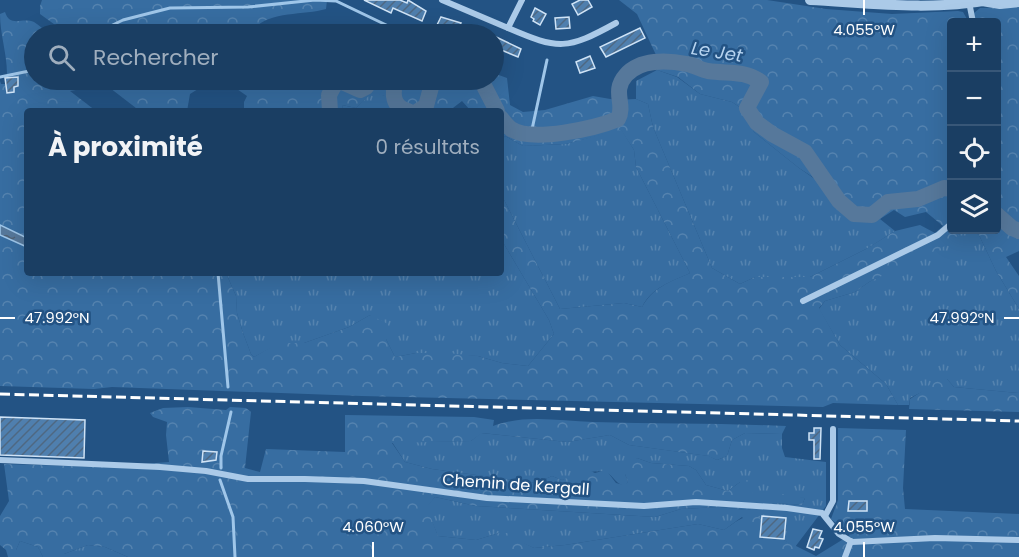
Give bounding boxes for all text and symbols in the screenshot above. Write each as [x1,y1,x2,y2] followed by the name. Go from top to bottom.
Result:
[947,18,1001,234] map controls
[947,18,1001,72] button: +
[833,19,895,40] text: 4.055°W
[24,24,504,90] search box
[690,35,745,68] water label: Le Jet
[45,41,78,74] icon: search
[93,42,219,73] text: Rechercher
[947,72,1001,126] button: −
[947,126,1001,180] button: locate
[48,129,203,165] text: À proximité
[376,133,480,161] text: 0 résultats
[947,180,1001,234] button: layers
[25,307,90,328] text: 47.992°N
[930,307,995,328] text: 47.992°N
[442,468,590,501] street label: Chemin de Kergall
[342,516,404,537] text: 4.060°W
[833,516,895,537] text: 4.055°W

